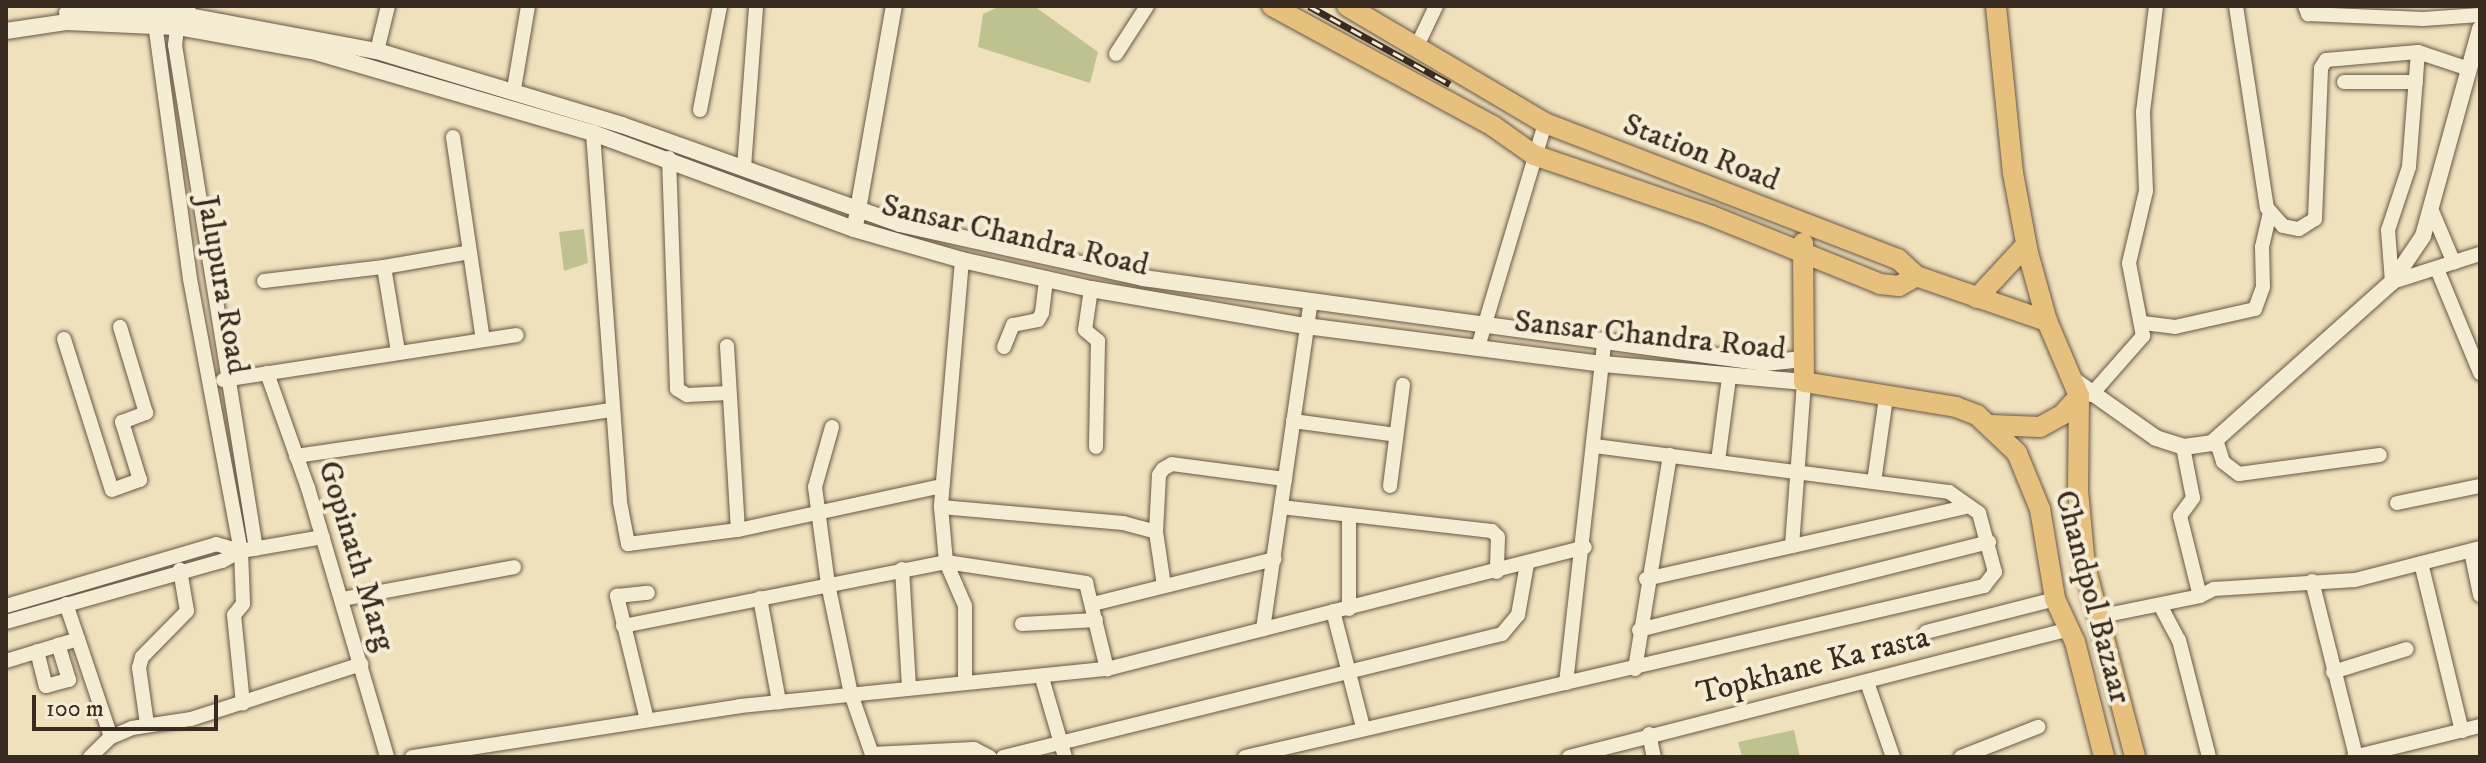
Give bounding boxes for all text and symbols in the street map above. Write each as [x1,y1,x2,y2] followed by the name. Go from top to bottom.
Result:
[1617,106,1785,200] street label: Station Road
[878,187,1152,285] street label: Sansar Chandra Road
[187,193,257,377] street label: Jalupura Road
[1512,303,1788,369] street label: Sansar Chandra Road
[309,456,403,656] street label: Gopinath Marg
[2045,486,2139,708] street label: Chandpol Bazaar
[1693,619,1933,713] street label: Topkhane Ka rasta
[36,679,222,729] scale bar
[46,694,104,724] text: 100 m

